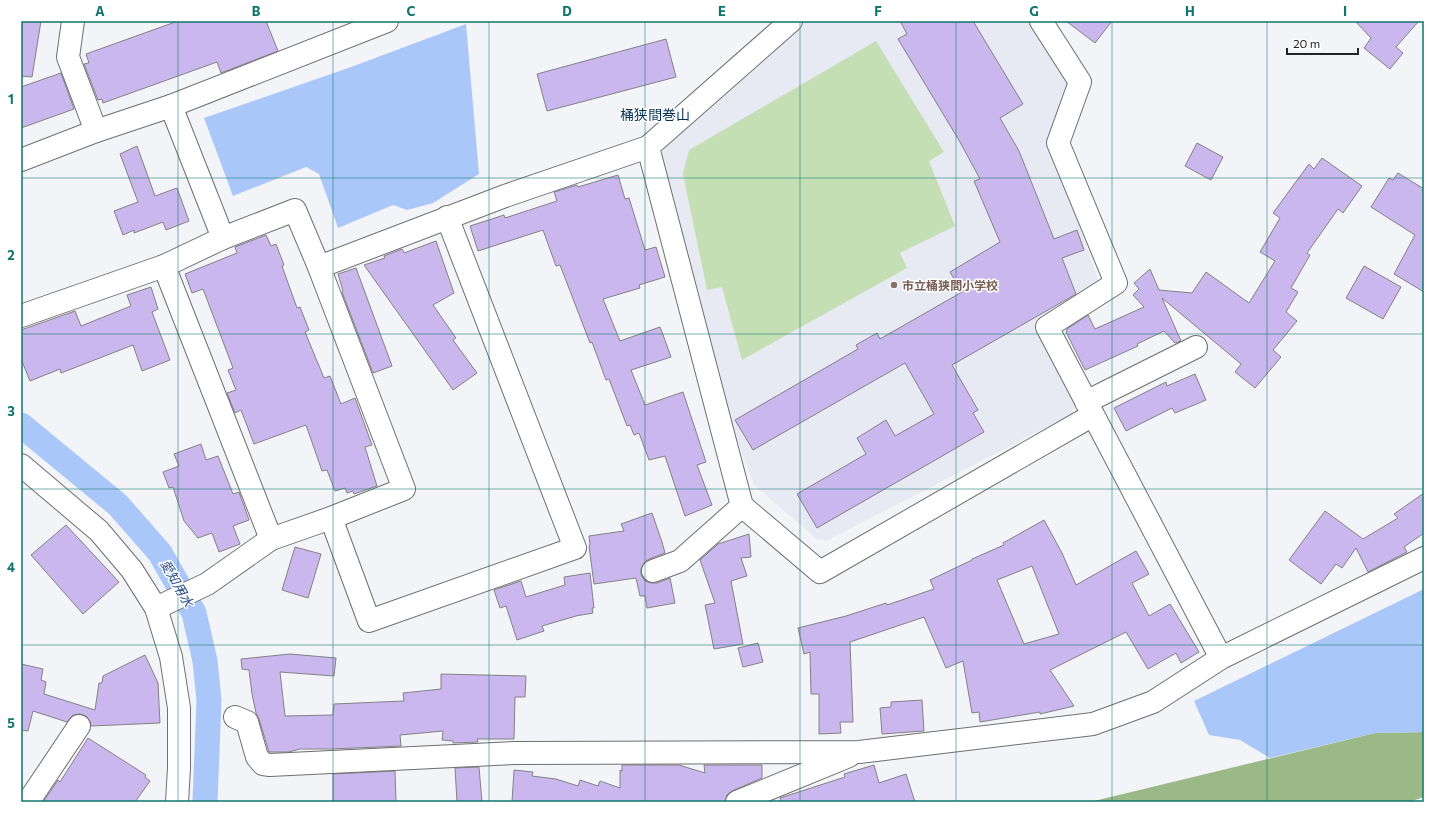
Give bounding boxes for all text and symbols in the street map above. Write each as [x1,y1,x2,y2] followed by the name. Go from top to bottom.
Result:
[95,3,105,19] text: A
[252,3,261,19] text: B
[407,3,416,19] text: C
[562,3,572,19] text: D
[718,3,726,19] text: E
[874,3,882,19] text: F
[1029,3,1039,19] text: G
[1185,3,1195,19] text: H
[1343,3,1347,19] text: I
[1287,30,1358,56] scale bar
[1293,36,1320,50] text: 20 m
[8,91,14,107] text: 1
[620,106,690,123] district label: 桶狭間巻山
[7,247,15,263] text: 2
[902,278,998,292] place label: 市立桶狭間小学校
[889,280,899,290] marker: 市立桶狭間小学校
[7,403,15,419] text: 3
[157,556,198,611] water label: 愛知用水
[7,559,15,575] text: 4
[7,715,15,731] text: 5

